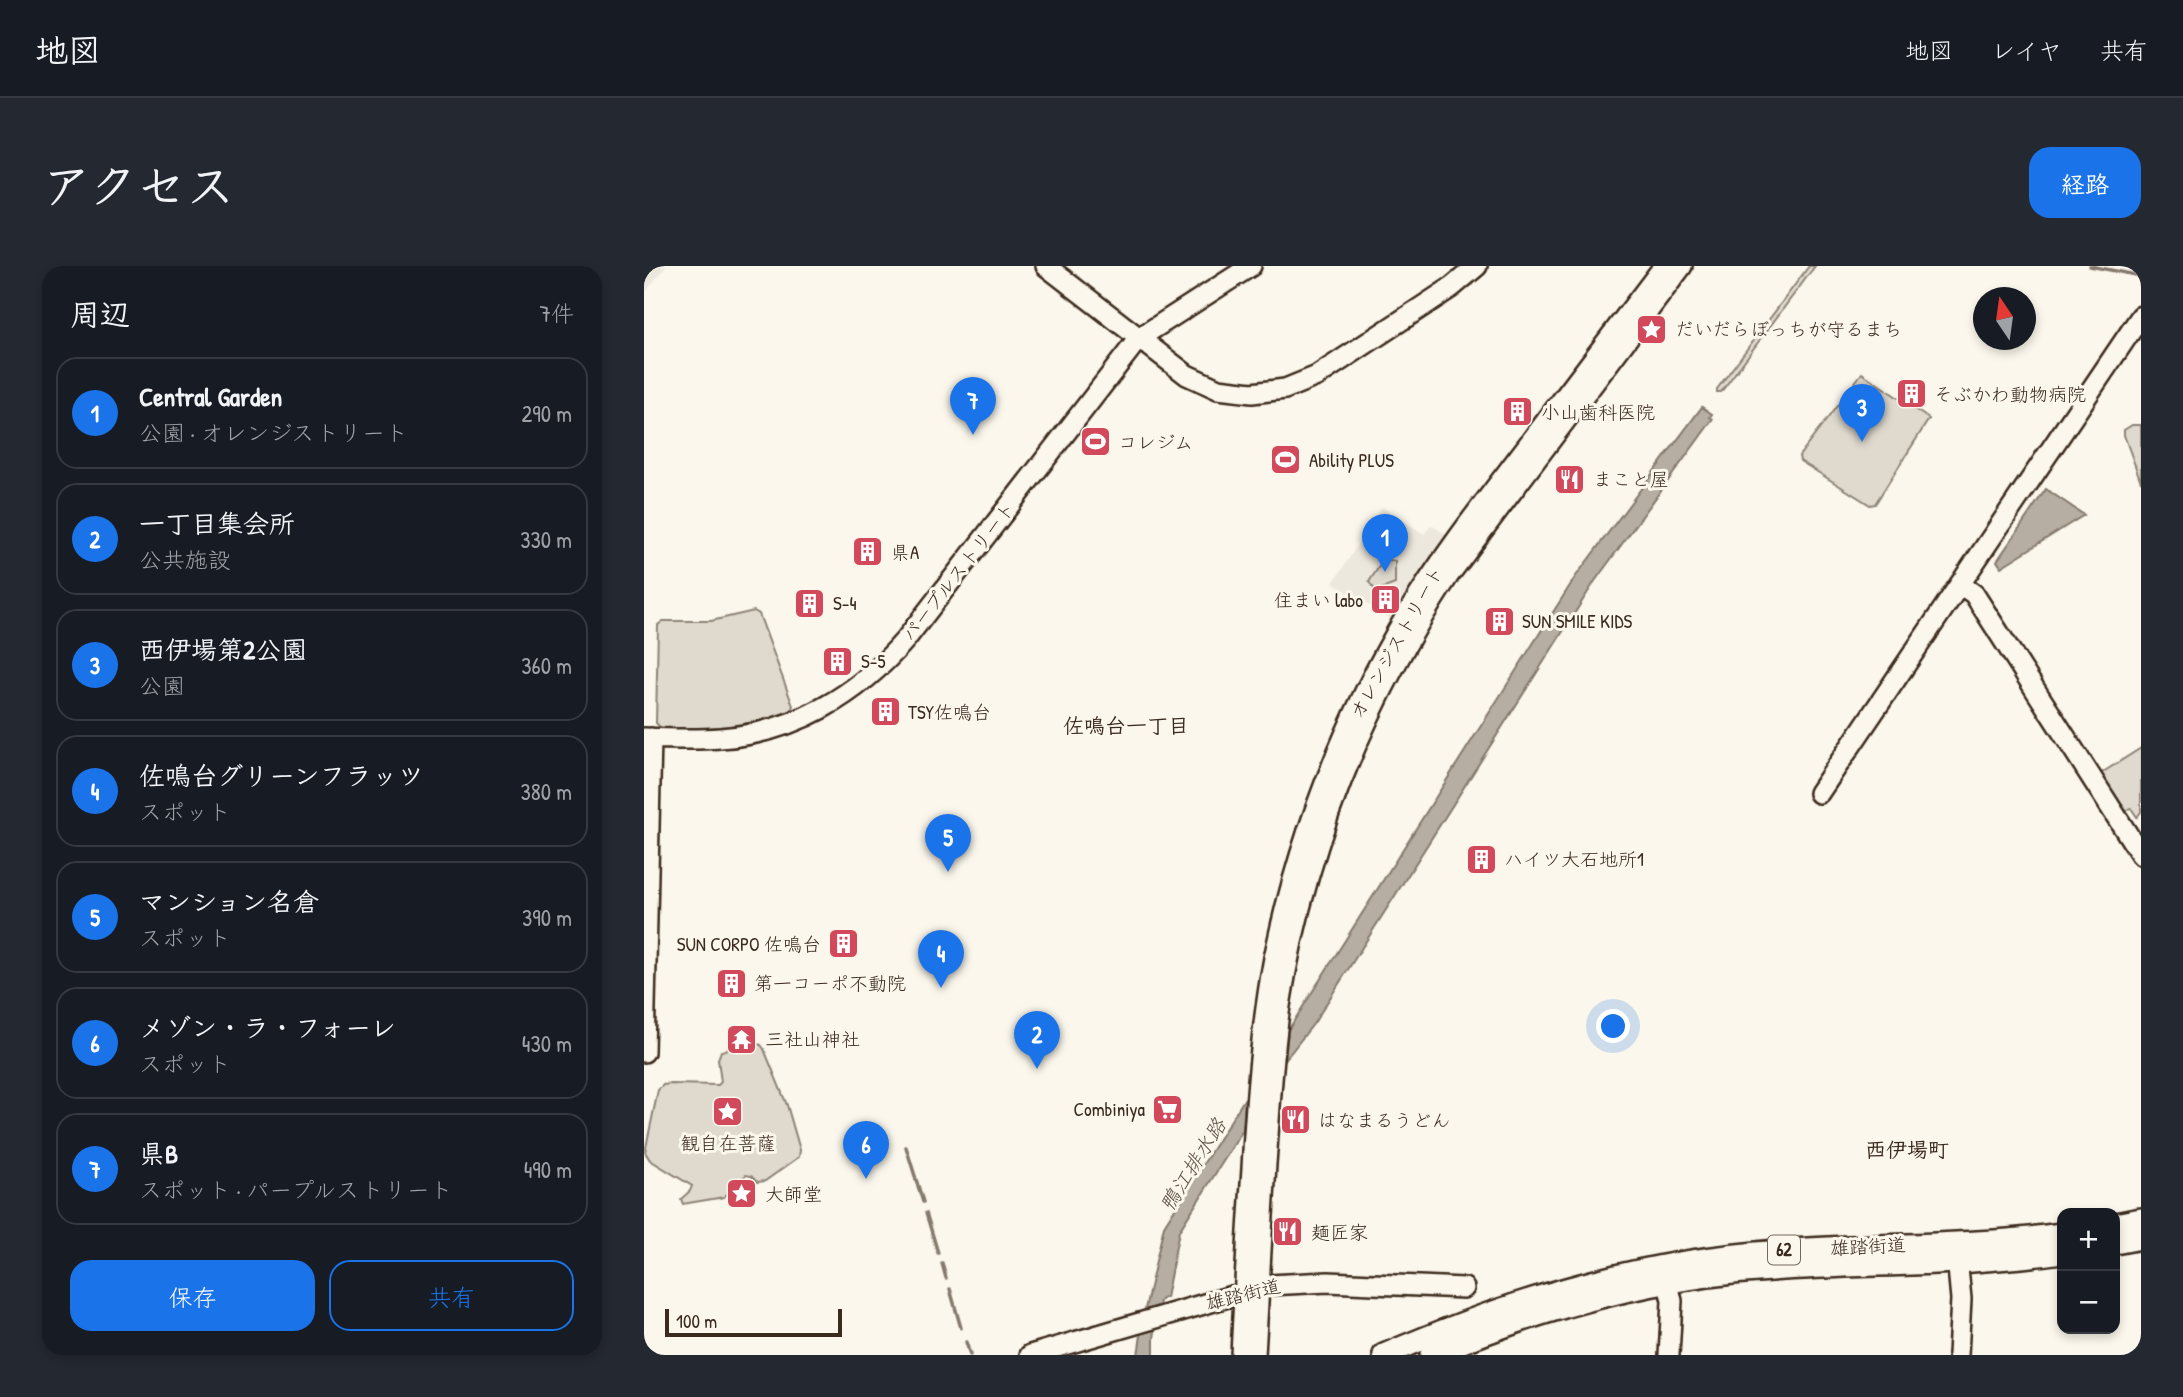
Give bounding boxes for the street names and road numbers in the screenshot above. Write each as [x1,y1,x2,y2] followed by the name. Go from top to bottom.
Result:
[895,496,1021,646] street label: パープルストリート
[1343,561,1449,723] street label: オレンジストリート
[1829,1231,1907,1261] street label: 雄踏街道
[1768,1236,1800,1265] road number: 62
[1203,1272,1283,1316] street label: 雄踏街道

